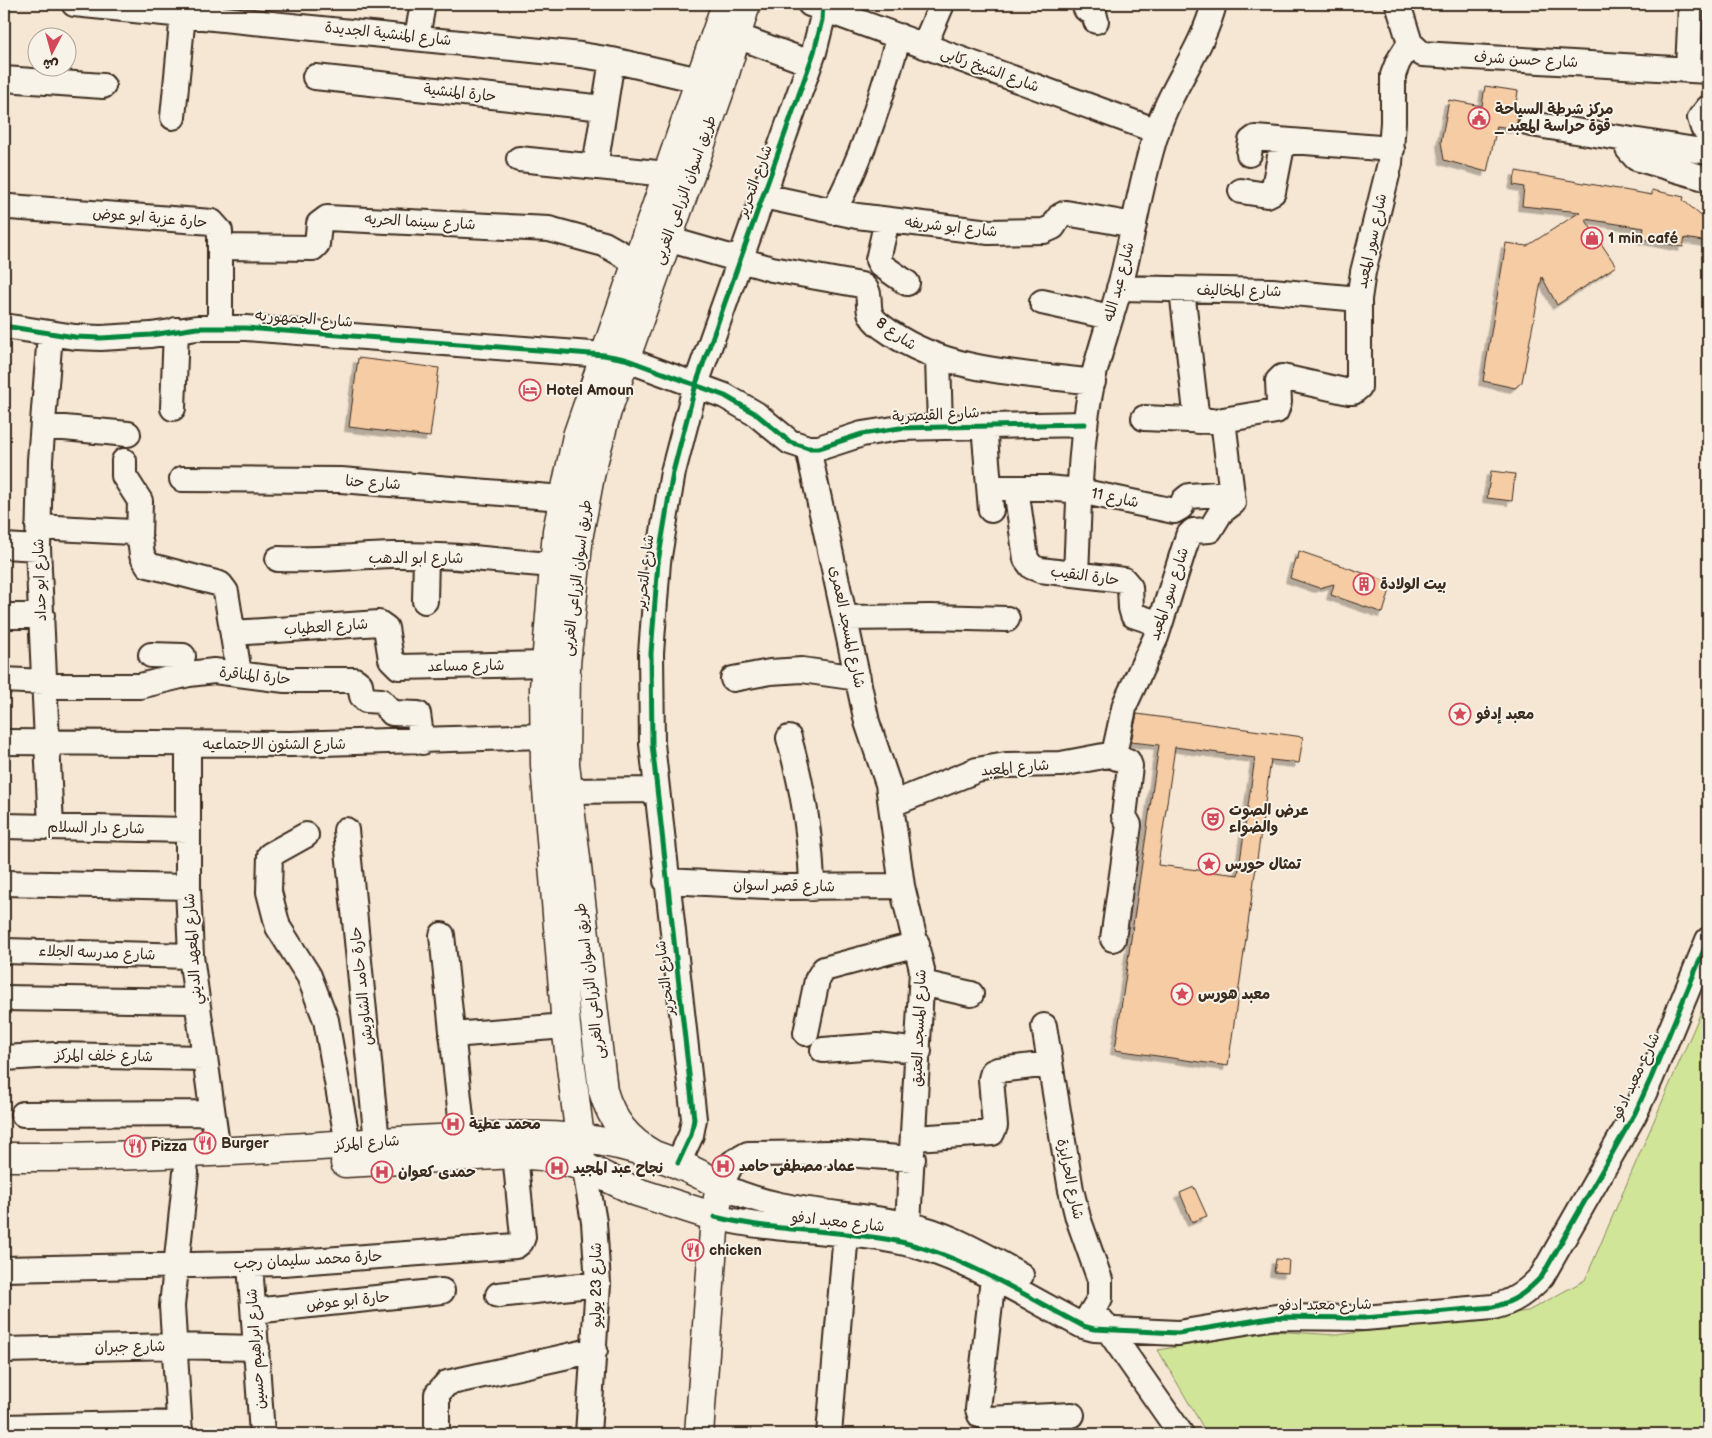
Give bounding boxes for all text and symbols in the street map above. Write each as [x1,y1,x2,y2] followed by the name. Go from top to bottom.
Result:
[324,18,452,50] street label: شارع المنشية الجديدة
[28,28,78,78] north arrow
[938,43,1042,97] street label: شارع الشيخ ركابى
[1473,48,1579,72] street label: شارع حسن شرف
[42,55,59,74] text: ش
[423,80,497,106] street label: حارة المنشية
[1494,100,1613,136] place label: مركز شرطة السياحة _ قوة حراسة المعبد
[1467,106,1491,130] public building icon: مركز شرطة السياحة _ قوة حراسة المعبد
[649,113,721,267] street label: طريق اسوان الزراعى الغربى
[732,142,777,222] street label: شارع التحرير
[1353,192,1391,290] street label: شارع سور المعبد
[92,204,208,232] street label: حارة عزبة ابو عوض
[364,210,476,234] street label: شارع سينما الحريه
[904,213,998,241] street label: شارع ابو شريفه
[1580,226,1604,250] shop icon: 1 min café
[1608,229,1678,248] place label: 1 min café
[1099,240,1139,324] street label: شارع عبد الله
[1196,281,1282,301] street label: شارع المخاليف
[254,306,354,332] street label: شارع الجمهوريه
[872,313,920,355] street label: شارع 8
[518,378,542,402] hotel icon: Hotel Amoun
[546,381,634,400] place label: Hotel Amoun
[892,403,980,427] street label: شارع القيصرية
[345,472,401,494] street label: شارع حنا
[1089,484,1141,512] street label: شارع 11
[558,499,596,657] street label: طريق اسوان الزراعى الغربى
[631,534,658,612] street label: شارع التحرير
[29,538,51,622] street label: شارع ابو حداد
[1145,545,1193,643] street label: شارع سور المعبد
[369,549,463,568] street label: شارع ابو الدهب
[1049,562,1121,590] street label: حارة النقيب
[825,564,869,690] street label: شارع المسجد العمرى
[1352,572,1376,596] building icon: بيت الولادة
[1380,575,1446,594] place label: بيت الولادة
[283,615,369,639] street label: شارع العطياب
[427,656,505,676] street label: شارع مساعد
[218,663,292,689] street label: حارة المناقرة
[1448,702,1472,726] place icon: معبد إدفو
[1475,705,1534,724] place label: معبد إدفو
[202,735,346,754] street label: شارع الشئون الاجتماعيه
[980,756,1050,780] street label: شارع المعبد
[1229,801,1309,837] place label: عرض الصوت والضواء
[1201,807,1225,831] theatre icon: عرض الصوت والضواء
[47,818,145,839] street label: شارع دار السلام
[1197,852,1221,876] place icon: تمثال حورس
[1225,855,1301,874] place label: تمثال حورس
[733,876,835,896] street label: شارع قصر اسوان
[180,892,209,1006] street label: شارع المعهد الديني
[571,902,609,1060] street label: طريق اسوان الزراعى الغربى
[346,925,378,1047] street label: حارة حامد الشاويش
[651,939,679,1019] street label: شارع التحرير
[38,941,156,965] street label: شارع مدرسه الجلاء
[907,969,931,1087] street label: شارع المسجد العتيق
[1170,982,1194,1006] place icon: معبد هورس
[1198,985,1270,1004] place label: معبد هورس
[1607,1030,1664,1123] street label: شارع معبد ادفو
[53,1046,153,1066] street label: شارع خلف المركز
[441,1112,465,1136] hospital icon: محمد عطية
[469,1115,541,1134] place label: محمد عطية
[193,1131,217,1155] restaurant icon: Burger
[332,1131,400,1155] street label: شارع المركز
[123,1134,147,1158] restaurant icon: Pizza
[221,1134,270,1153] place label: Burger
[151,1137,187,1156] place label: Pizza
[1052,1137,1088,1221] street label: شارع الحرايزة
[711,1154,735,1178] hospital icon: عماد مصطفى حامد
[545,1156,569,1180] hospital icon: نجاح عبد المجيد
[739,1157,856,1176] place label: عماد مصطفى حامد
[573,1159,663,1178] place label: نجاح عبد المجيد
[370,1160,394,1184] hospital icon: حمدى كعوان
[398,1163,476,1182] place label: حمدى كعوان
[789,1208,886,1236] street label: شارع معبد ادفو
[681,1238,705,1262] restaurant icon: chicken
[709,1241,762,1260] place label: chicken
[587,1242,606,1329] street label: شارع 23 يوليو
[233,1247,383,1273] street label: حارة محمد سليمان رجب
[305,1287,391,1315] street label: حارة ابو عوض
[242,1288,272,1410] street label: شارع ابراهيم حسين
[1277,1295,1372,1315] street label: شارع معبد ادفو
[94,1337,166,1357] street label: شارع جبران

